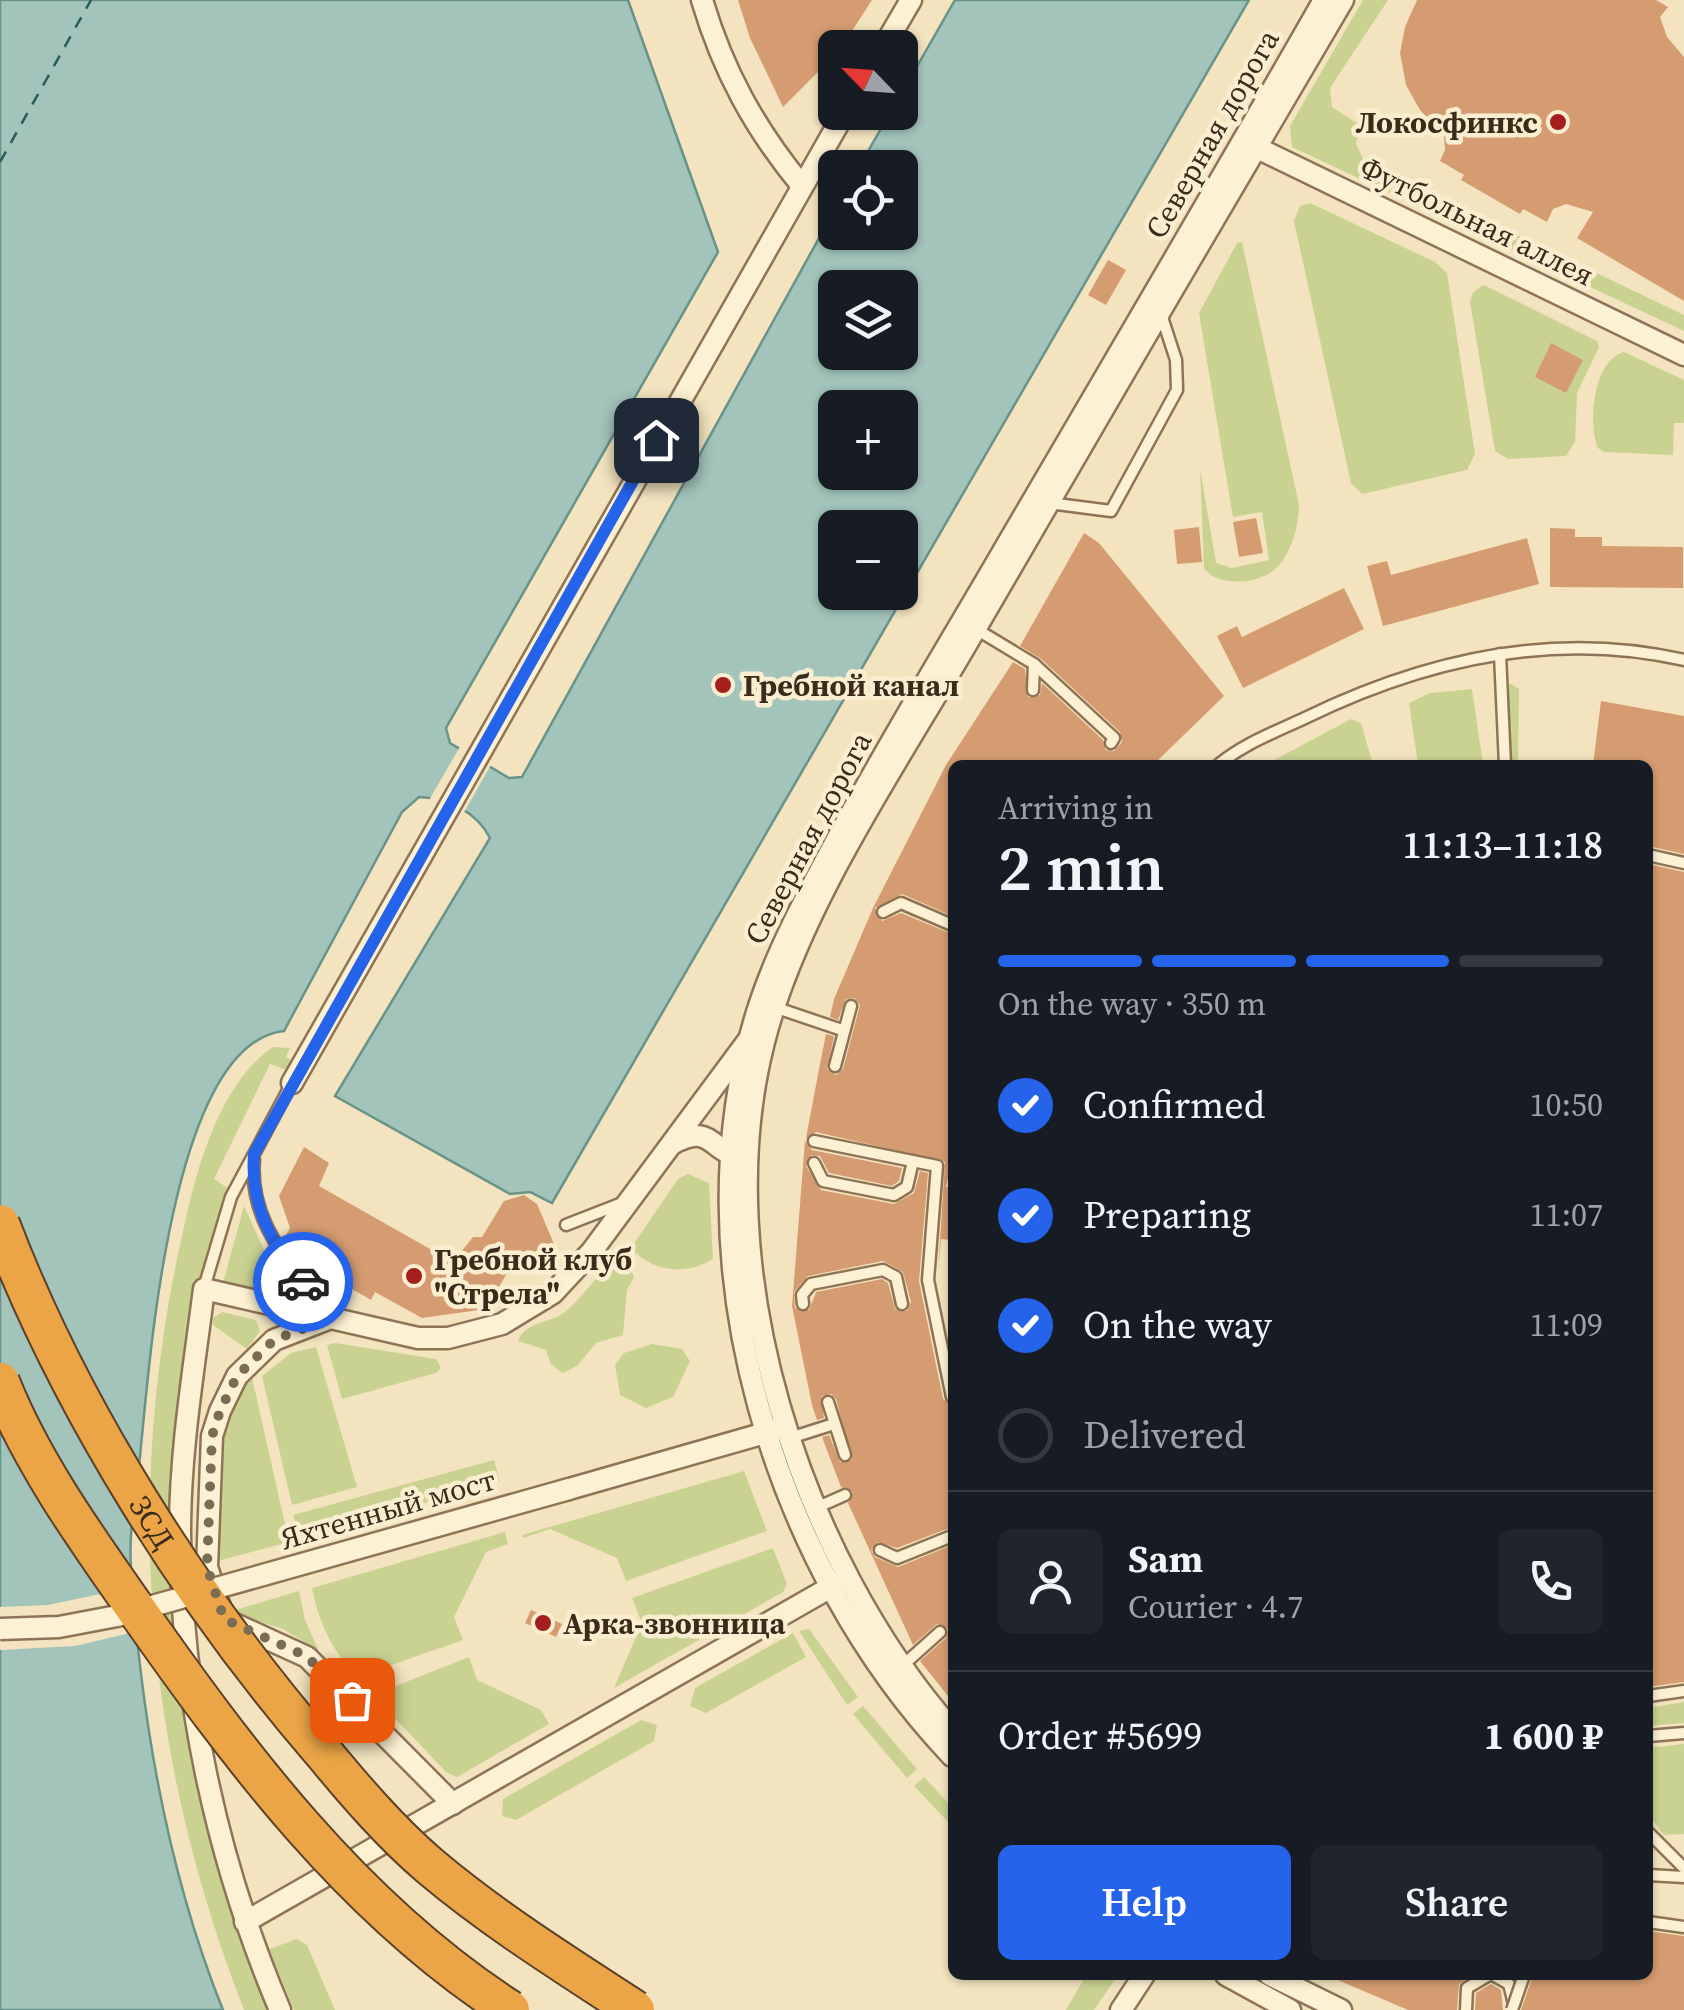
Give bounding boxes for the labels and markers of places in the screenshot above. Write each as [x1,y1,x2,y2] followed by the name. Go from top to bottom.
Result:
[1356,102,1538,143] place label: Локосфинкс
[1547,111,1569,133] marker: Локосфинкс
[614,398,699,483] pin
[743,665,959,706] place label: Гребной канал
[712,674,734,696] marker: Гребной канал
[434,1239,632,1314] place label: Гребной клуб "Стрела"
[403,1265,425,1287] marker: Гребной клуб "Стрела"
[563,1603,787,1644] place label: Арка-звонница
[532,1612,554,1634] marker: Арка-звонница
[310,1658,395,1743] pin

